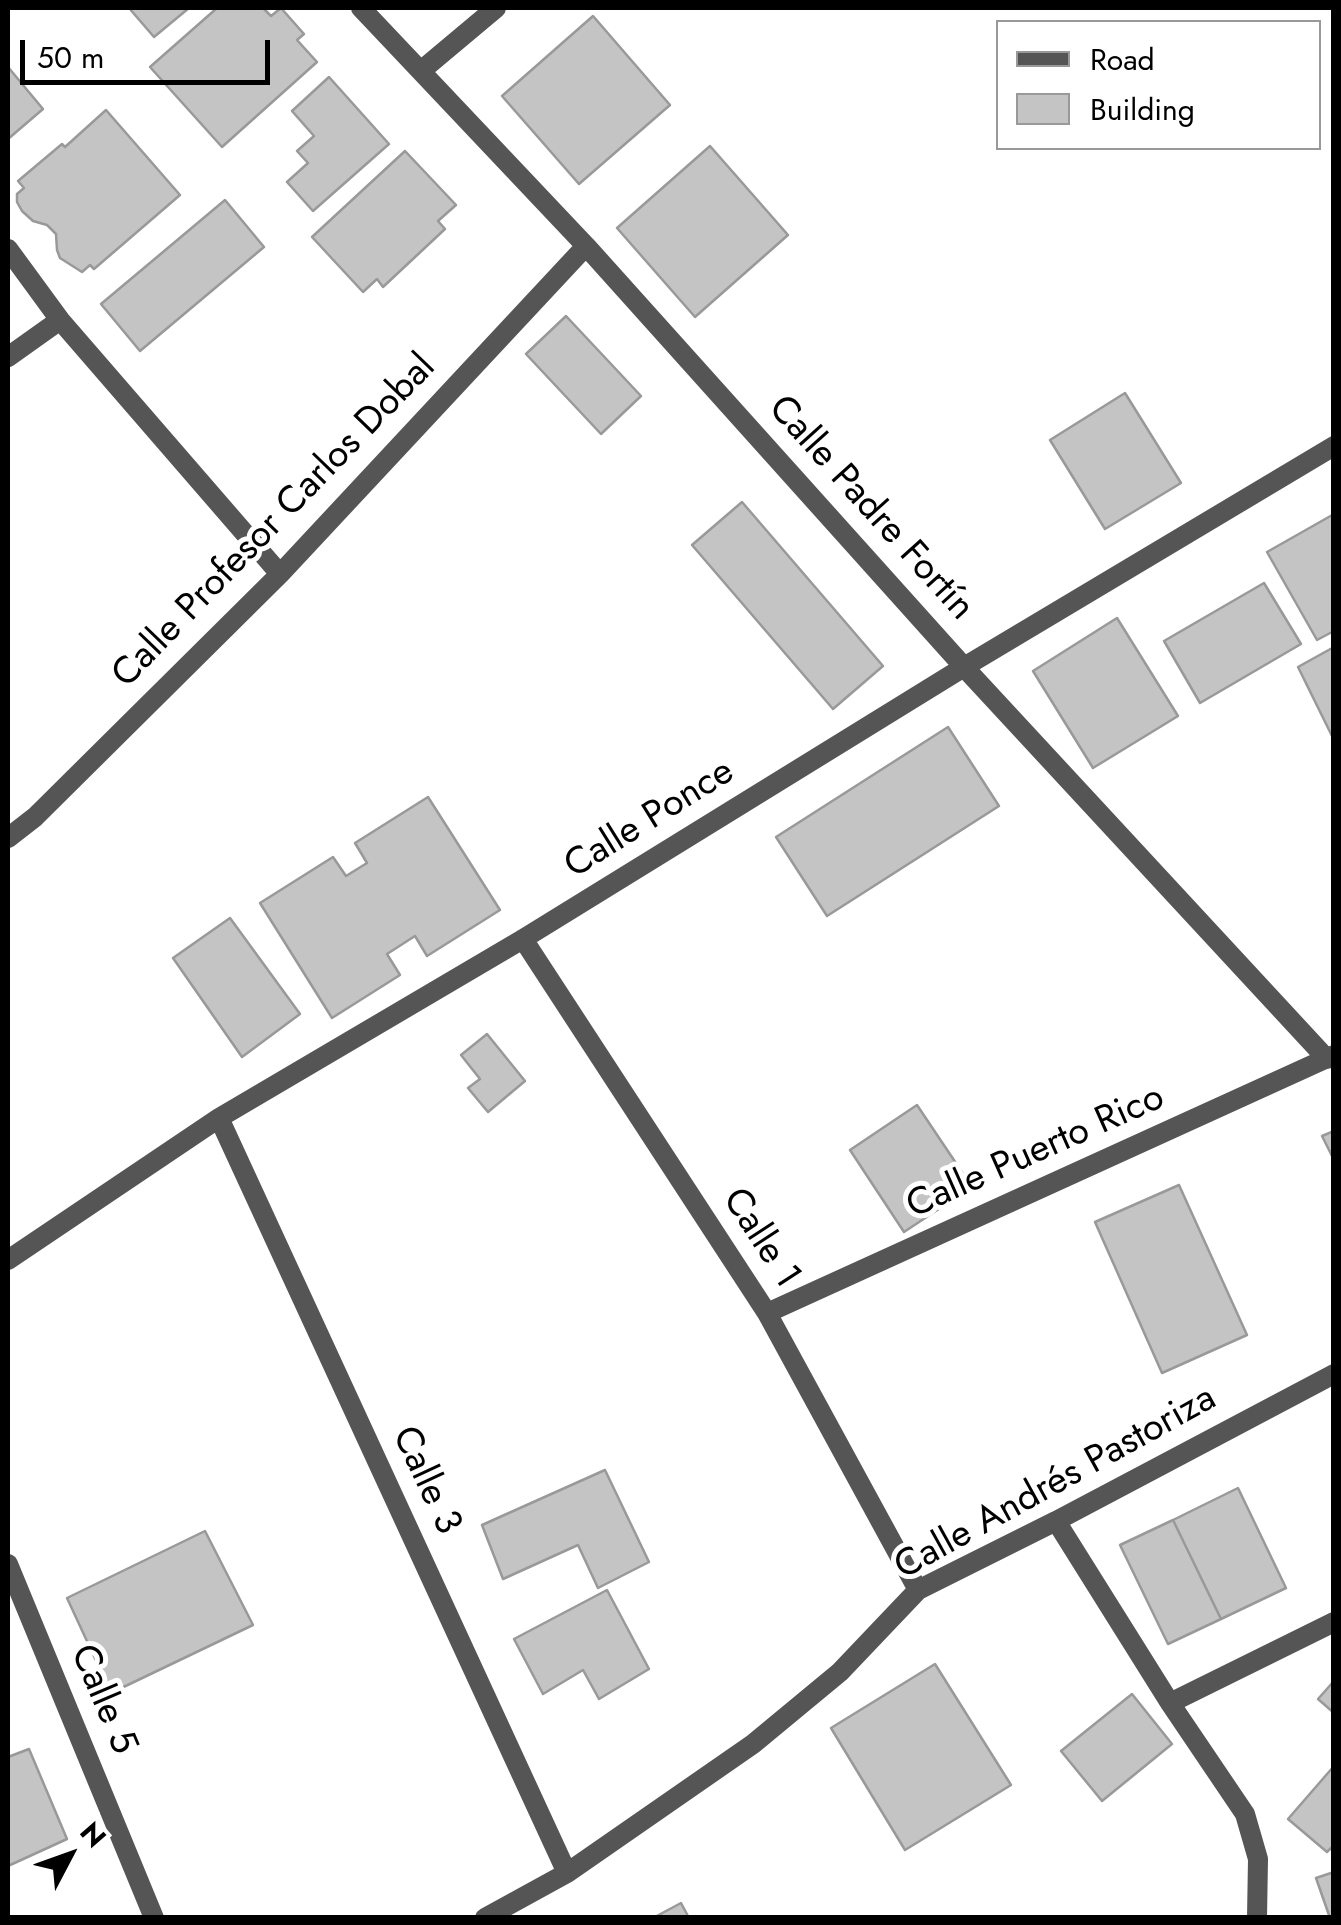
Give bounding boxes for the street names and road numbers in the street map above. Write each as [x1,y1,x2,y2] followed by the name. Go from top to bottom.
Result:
[104,346,446,698] street label: Calle Profesor Carlos Dobal
[757,387,983,631] street label: Calle Padre Fortín
[557,750,743,890] street label: Calle Ponce
[900,1076,1172,1230] street label: Calle Puerto Rico
[711,1181,809,1297] street label: Calle 1
[888,1377,1224,1591] street label: Calle Andrés Pastoriza
[380,1420,470,1542] street label: Calle 3
[59,1639,145,1761] street label: Calle 5

